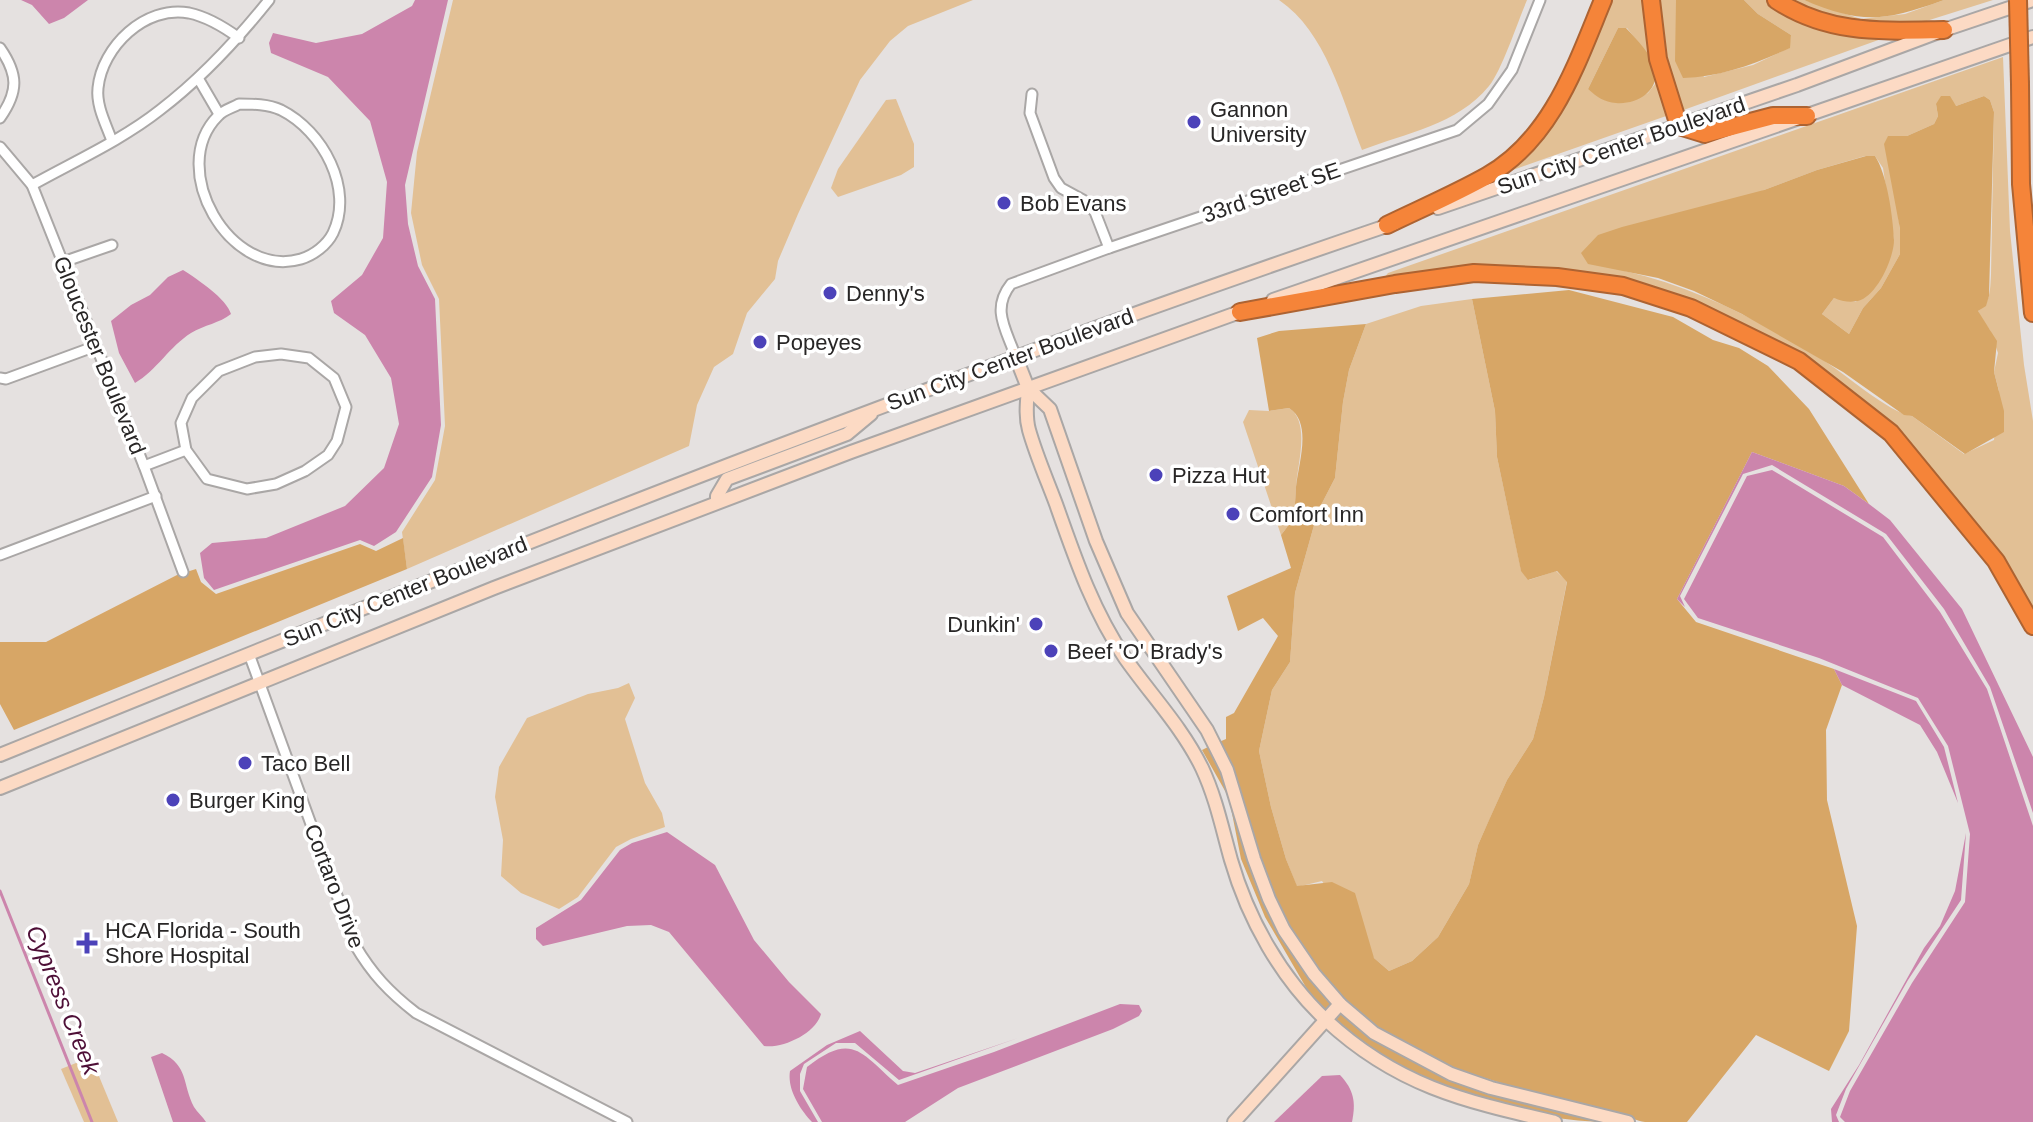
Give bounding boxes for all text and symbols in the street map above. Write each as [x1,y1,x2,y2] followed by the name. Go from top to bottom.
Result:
[1494,91,1748,200] street label: Sun City Center Boulevard
[1210,97,1307,147] place label: Gannon University
[1185,113,1203,131] marker: Gannon University
[1199,157,1343,228] street label: 33rd Street SE
[1020,191,1126,216] place label: Bob Evans
[995,194,1013,212] marker: Bob Evans
[48,252,151,458] street label: Gloucester Boulevard
[846,281,925,306] place label: Denny's
[821,284,839,302] marker: Denny's
[884,303,1137,416] street label: Sun City Center Boulevard
[776,330,862,355] place label: Popeyes
[751,333,769,351] marker: Popeyes
[1172,463,1266,488] place label: Pizza Hut
[1147,466,1165,484] marker: Pizza Hut
[1249,502,1364,527] place label: Comfort Inn
[1224,505,1242,523] marker: Comfort Inn
[280,531,531,652] street label: Sun City Center Boulevard
[947,612,1020,637] place label: Dunkin'
[1027,615,1045,633] marker: Dunkin'
[1067,639,1223,664] place label: Beef 'O' Brady's
[1042,642,1060,660] marker: Beef 'O' Brady's
[261,751,350,776] place label: Taco Bell
[236,754,254,772] marker: Taco Bell
[189,788,305,813] place label: Burger King
[164,791,182,809] marker: Burger King
[299,821,370,952] street label: Cortaro Drive
[105,918,301,968] place label: HCA Florida - South Shore Hospital
[21,921,106,1080] water label: Cypress Creek
[76,932,98,954] marker: HCA Florida - South Shore Hospital

